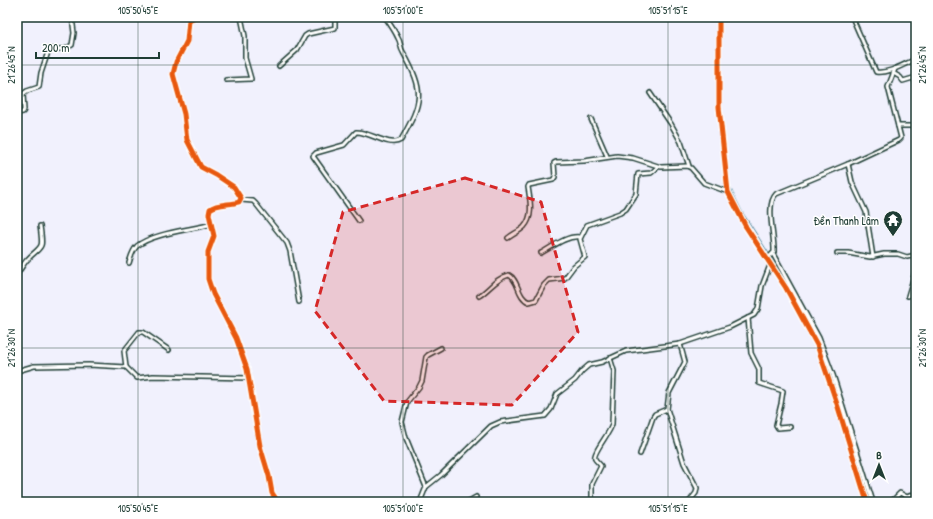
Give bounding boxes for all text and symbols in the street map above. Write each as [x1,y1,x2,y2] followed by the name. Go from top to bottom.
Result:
[118,4,159,17] text: 105°50'45"E
[383,4,424,17] text: 105°51'00"E
[648,4,688,17] text: 105°51'15"E
[36,34,159,60] scale bar
[42,39,69,56] text: 200 m
[5,46,18,84] text: 21°26'45"N
[916,46,929,84] text: 21°26'45"N
[882,209,904,237] temple icon: Đền Thanh Lâm
[814,212,879,229] place label: Đền Thanh Lâm
[5,329,18,367] text: 21°26'30"N
[916,329,929,367] text: 21°26'30"N
[859,445,899,485] north arrow
[876,448,882,462] text: B
[118,502,159,515] text: 105°50'45"E
[383,502,424,515] text: 105°51'00"E
[648,502,688,515] text: 105°51'15"E

